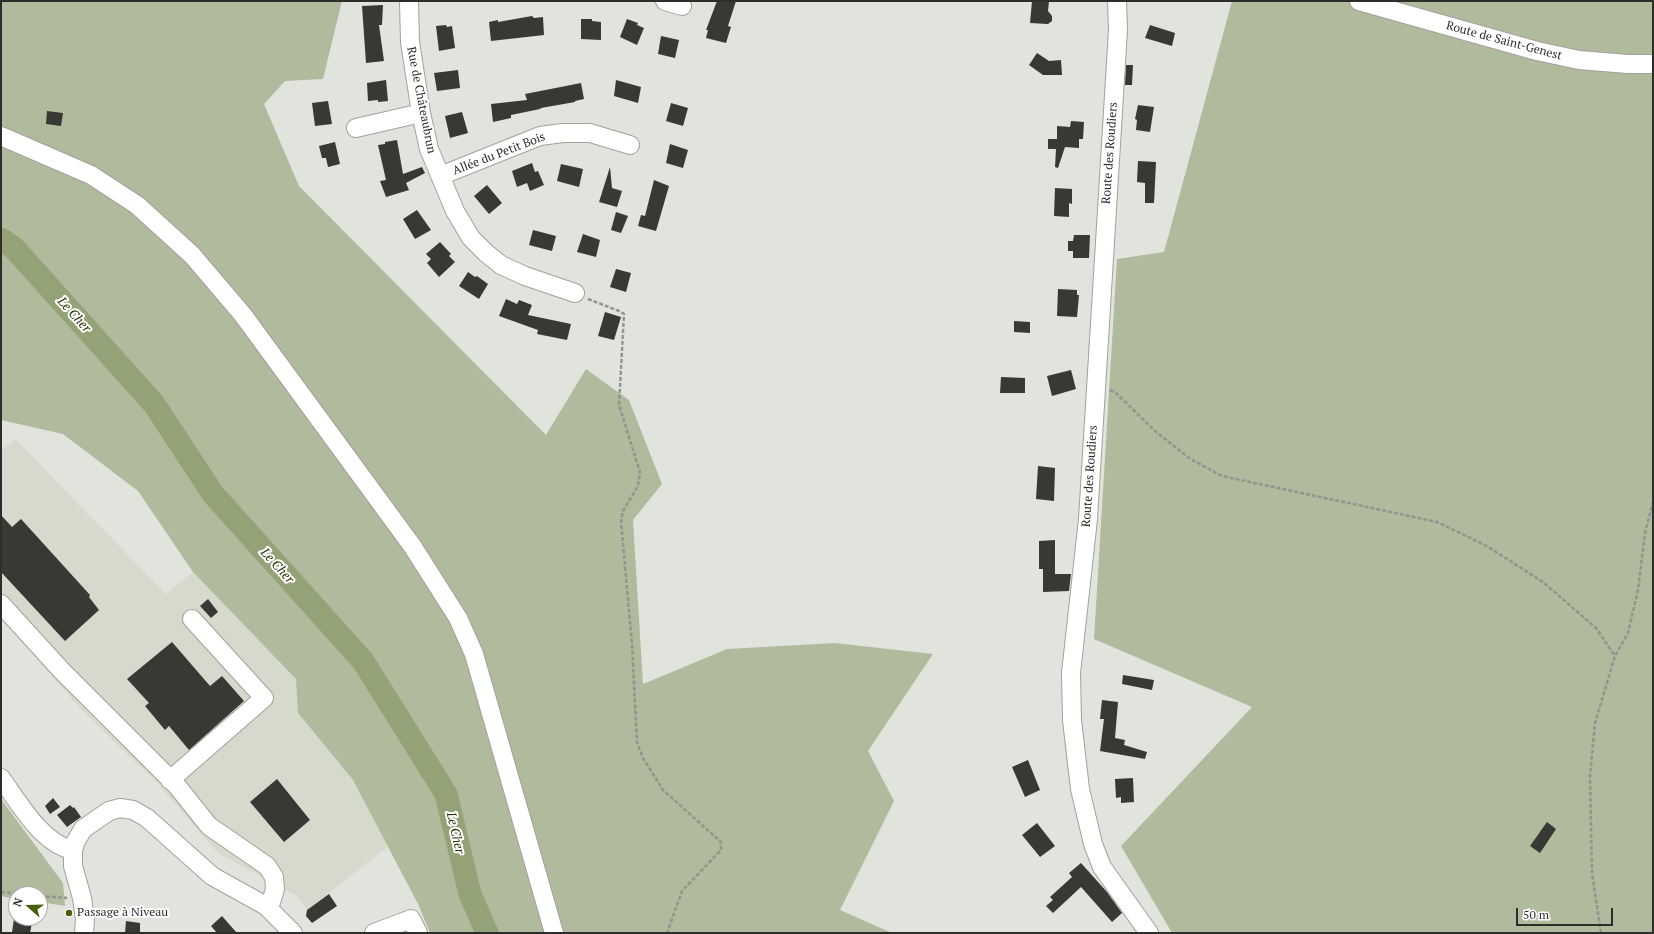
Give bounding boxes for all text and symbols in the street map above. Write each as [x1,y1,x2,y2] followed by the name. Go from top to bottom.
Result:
[1444,19,1564,63] street label: Route de Saint-Genest
[404,45,438,155] street label: Rue de Châteaubrun
[1099,102,1121,204] street label: Route des Roudiers
[451,130,547,178] street label: Allée du Petit Bois
[54,294,94,336] water label: Le Cher
[1079,425,1101,527] street label: Route des Roudiers
[257,545,297,587] water label: Le Cher
[443,811,467,855] water label: Le Cher
[8,886,48,926] north arrow
[10,896,26,909] text: N
[1518,900,1615,926] scale bar
[77,906,168,920] place label: Passage à Niveau
[1523,907,1549,922] text: 50 m
[64,908,74,918] marker: Passage à Niveau

